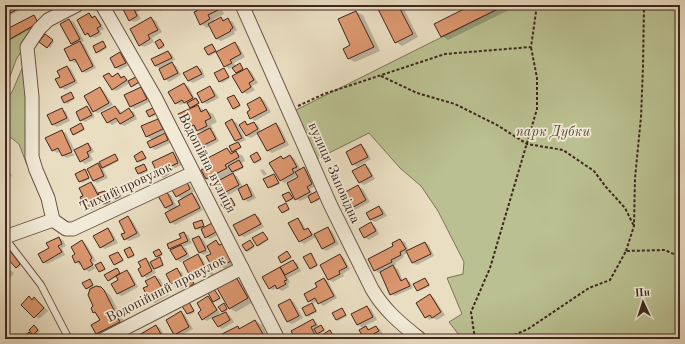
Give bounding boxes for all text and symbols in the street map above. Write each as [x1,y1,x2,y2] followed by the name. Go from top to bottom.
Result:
[176,111,238,215] street label: Водопійна вулиця
[305,120,363,226] street label: вулиця Заповідна
[516,124,590,140] park label: парк Дубки
[78,160,174,214] street label: Тихий провулок
[104,253,228,325] street label: Водопійний провулок
[623,282,663,322] north arrow
[634,288,650,300] text: Пн

